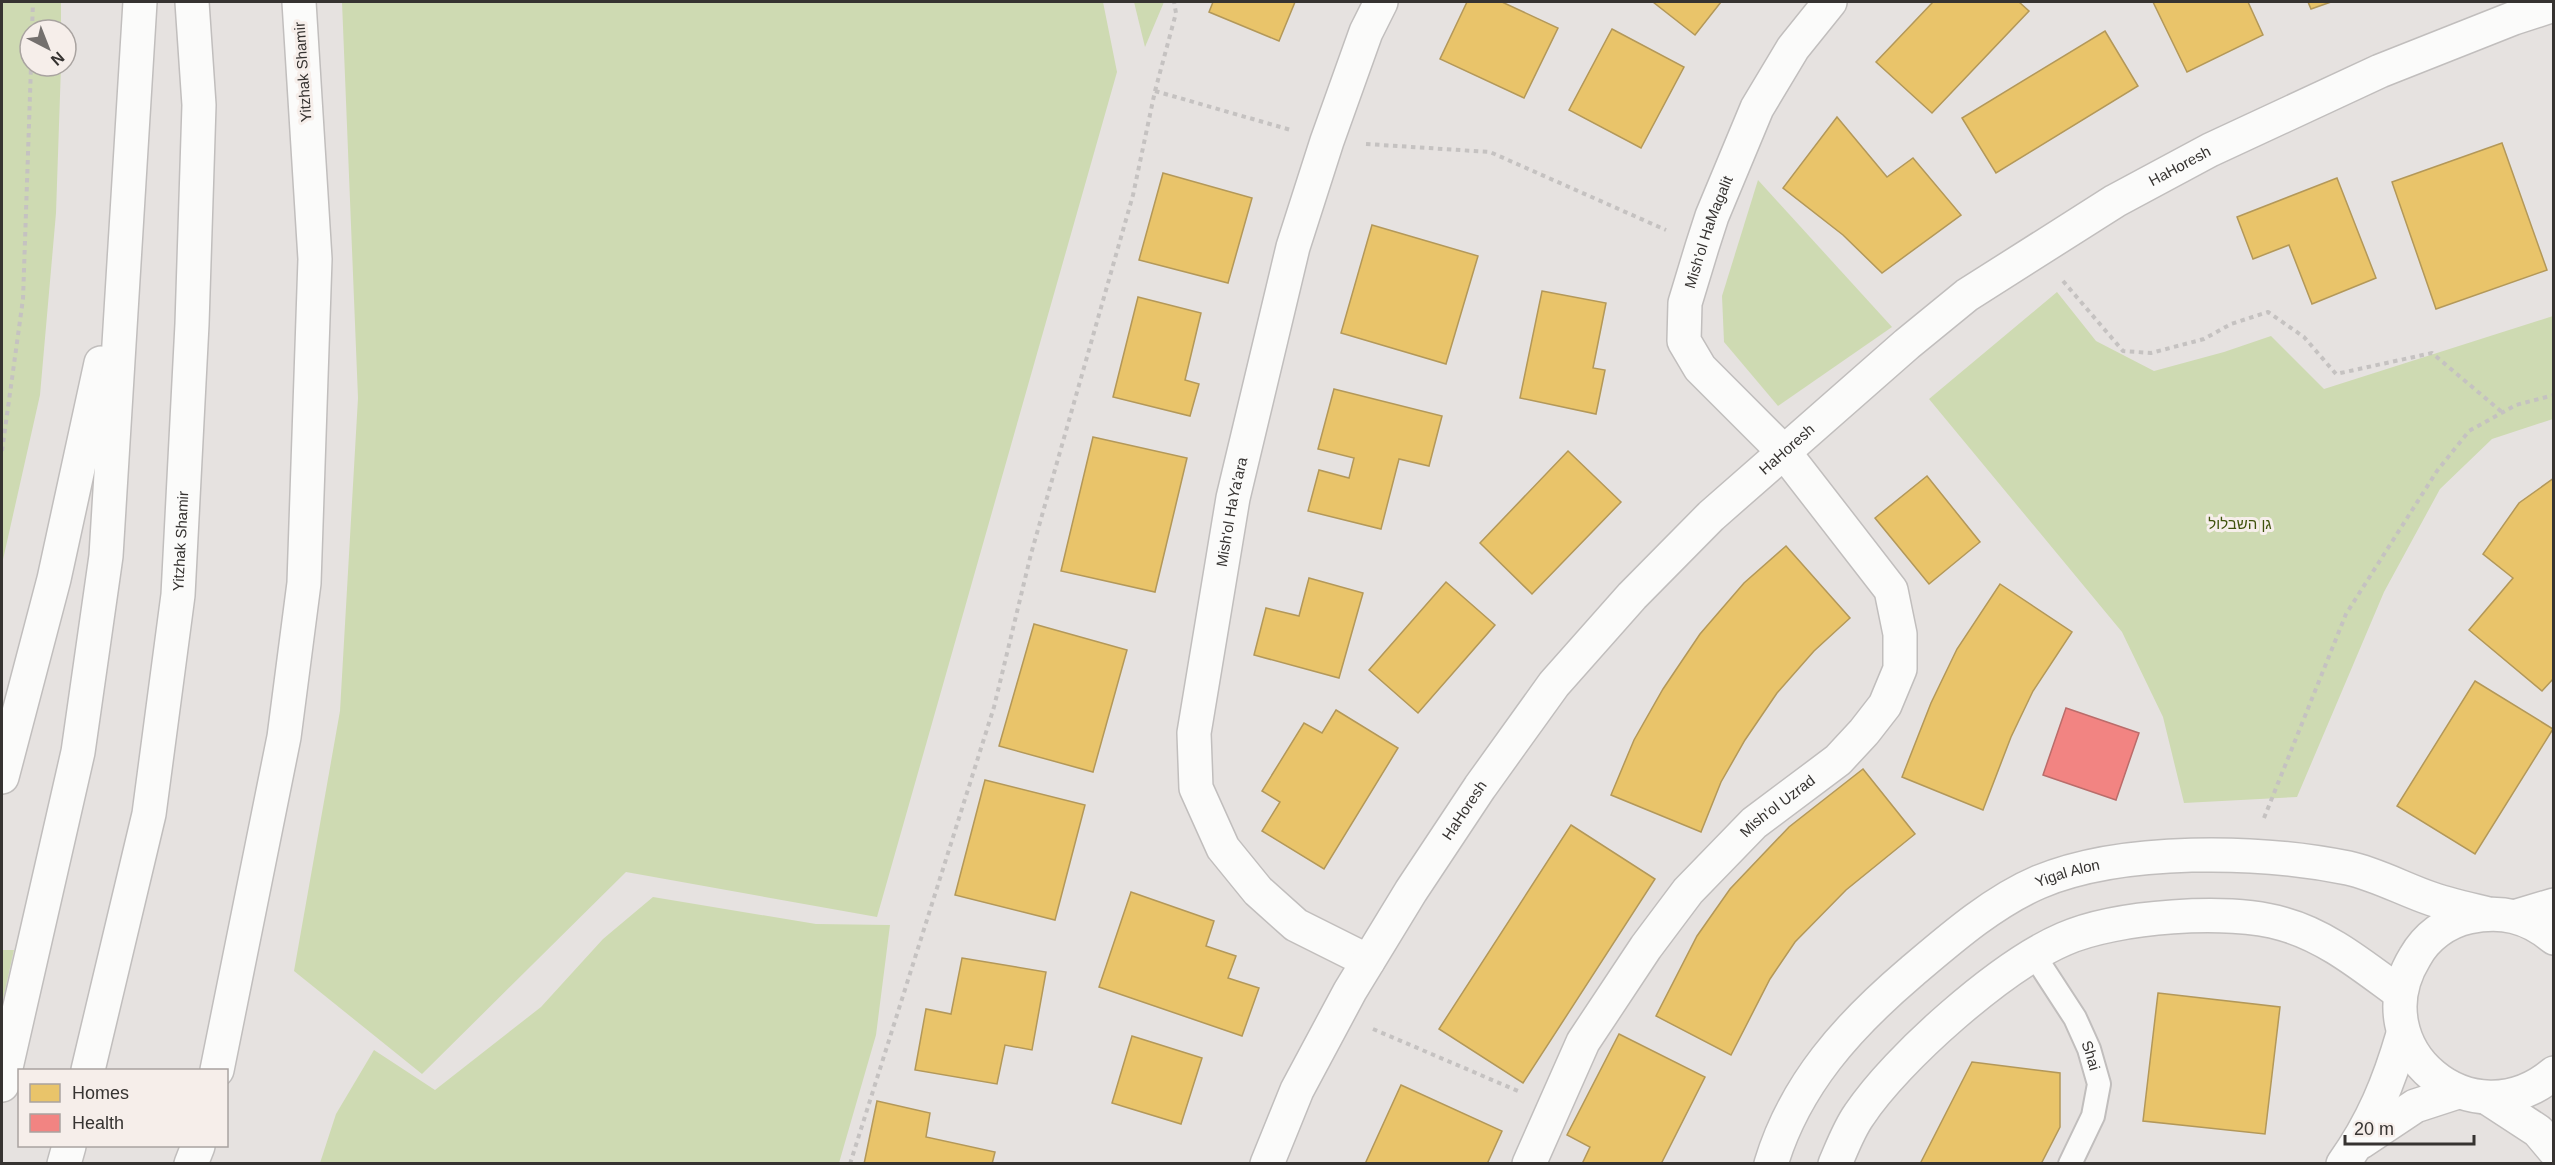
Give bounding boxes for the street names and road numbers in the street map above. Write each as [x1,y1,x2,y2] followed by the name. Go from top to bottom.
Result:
[291,21,314,123] street label: Yitzhak Shamir
[2146,142,2213,189] street label: HaHoresh
[1681,172,1736,290] street label: Mish'ol HaMagalit
[1756,420,1818,478] street label: HaHoresh
[1213,455,1251,568] street label: Mish'ol HaYa'ara
[169,491,191,592] street label: Yitzhak Shamir
[1736,771,1818,840] street label: Mish'ol Uzrad
[1438,777,1490,843] street label: HaHoresh
[2033,856,2101,891] street label: Yigal Alon
[2078,1038,2104,1072] street label: Shai

